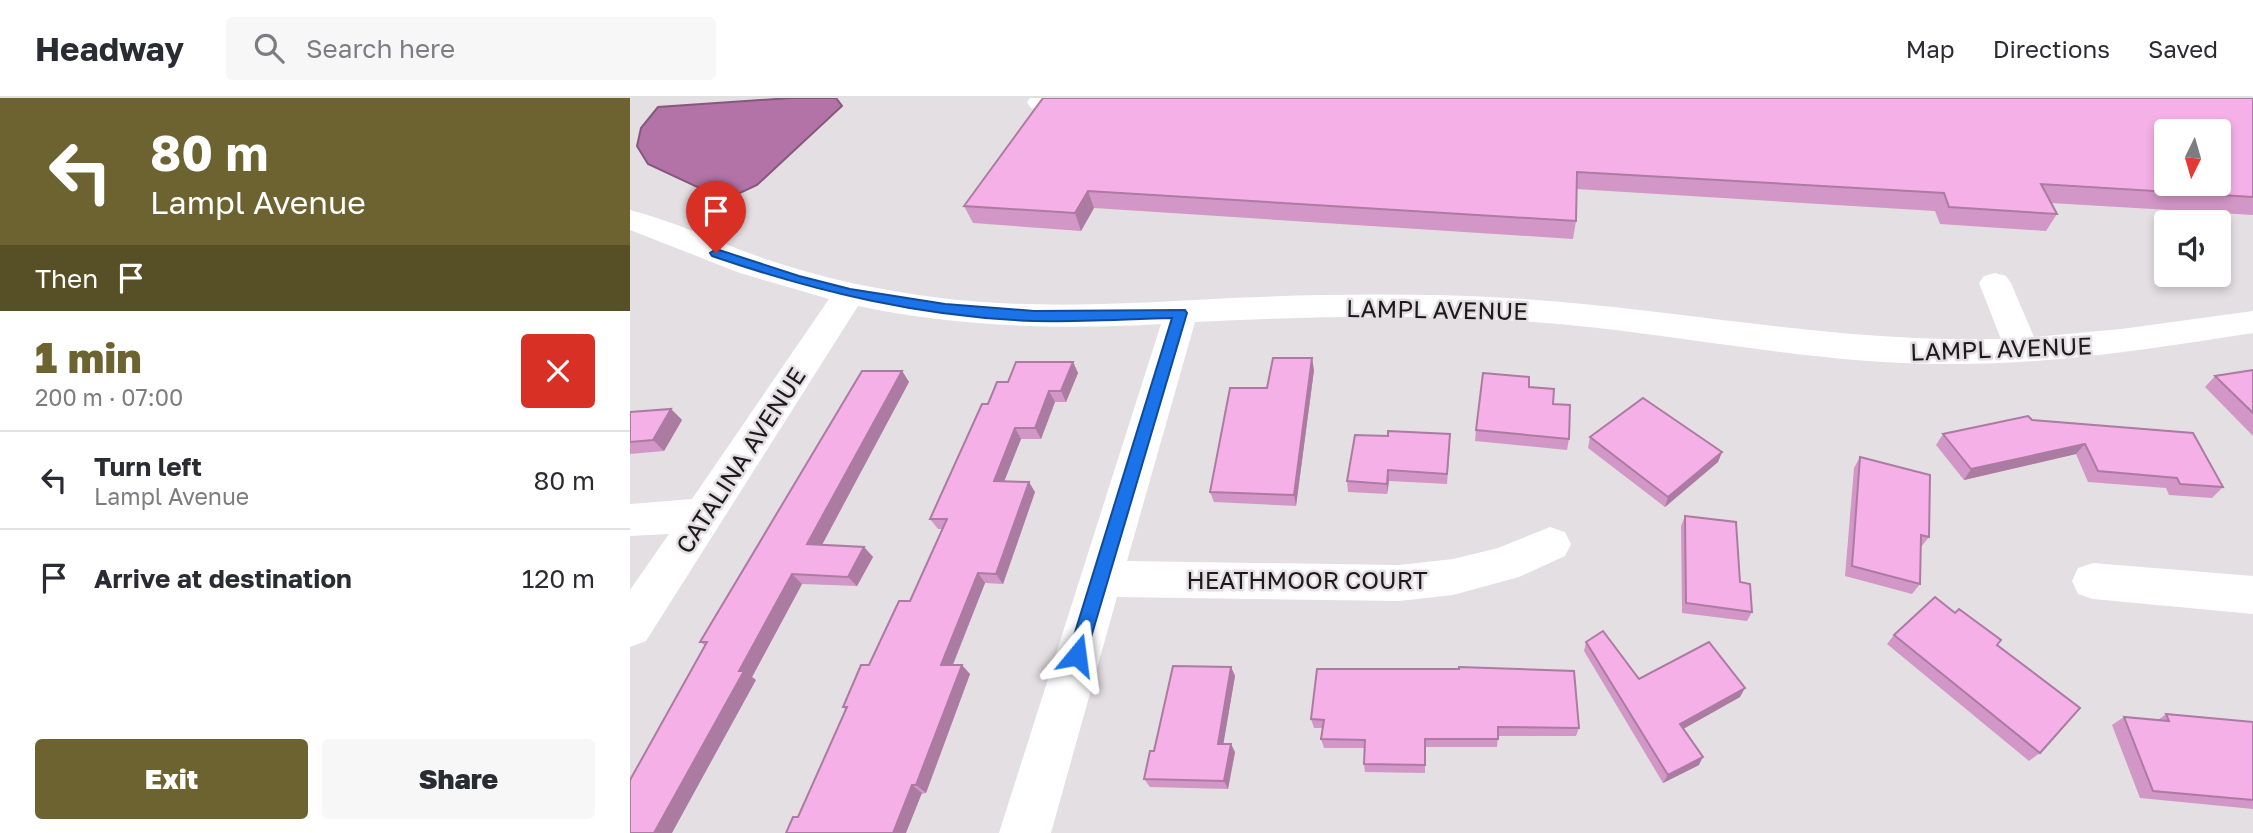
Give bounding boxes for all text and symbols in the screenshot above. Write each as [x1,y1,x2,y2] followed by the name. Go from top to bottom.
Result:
[226,17,716,80] search box
[35,29,184,68] text: Headway
[250,29,288,67] icon: search
[306,33,455,64] text: Search here
[1906,34,1955,63] text: Map
[1993,34,2110,63] text: Directions
[2148,34,2218,63] text: Saved
[2154,119,2231,196] north arrow
[2154,119,2231,287] map controls
[150,123,268,182] text: 80 m
[35,126,126,217] icon: left
[686,181,746,253] pin
[150,183,366,221] text: Lampl Avenue
[697,192,735,230] icon: arrive
[2154,210,2231,287] button: sound
[112,259,150,297] icon: arrive
[35,263,98,294] text: Then
[1346,293,1528,325] street label: LAMPL AVENUE
[1910,330,2092,366] street label: LAMPL AVENUE
[35,332,142,382] text: 1 min
[521,334,595,408] button: close
[669,362,811,558] street label: CATALINA AVENUE
[35,383,183,411] text: 200 m · 07:00
[94,451,202,482] text: Turn left
[35,461,73,499] icon: left
[534,465,595,496] text: 80 m
[94,482,249,510] text: Lampl Avenue
[35,559,73,597] icon: arrive
[94,563,352,594] text: Arrive at destination
[522,563,595,594] text: 120 m
[1186,565,1428,594] street label: HEATHMOOR COURT
[1040,618,1114,692] position arrow
[35,739,308,819] button: Exit
[322,739,595,819] button: Share

